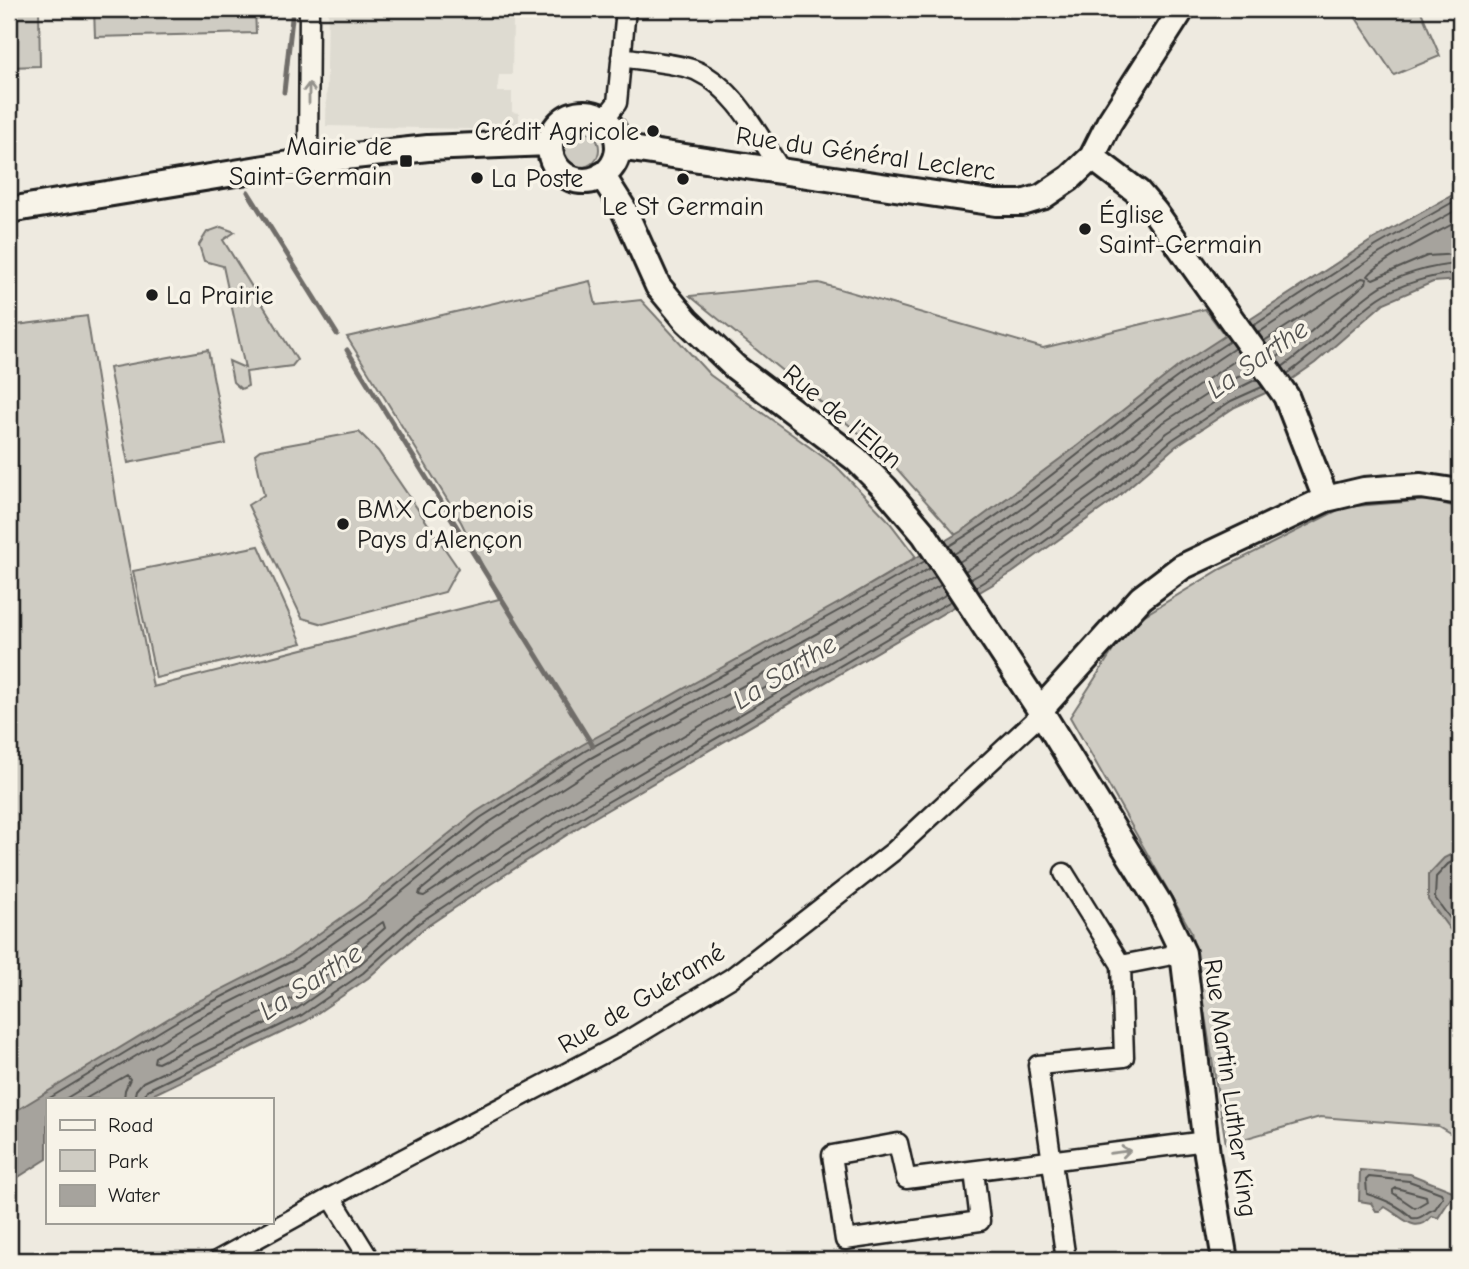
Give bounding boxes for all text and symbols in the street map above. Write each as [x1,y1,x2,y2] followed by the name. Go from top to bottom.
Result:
[302,82,316,105] one-way arrow
[475,117,639,147] place label: Crédit Agricole
[734,121,998,187] street label: Rue du Général Leclerc
[645,123,661,139] marker: Crédit Agricole
[229,132,392,192] place label: Mairie de Saint-Germain
[398,153,414,169] marker: Mairie de Saint-Germain
[491,164,583,194] place label: La Poste
[469,170,485,186] marker: La Poste
[675,171,691,187] marker: Le St Germain
[602,192,764,222] place label: Le St Germain
[1099,199,1262,260] place label: Église Saint-Germain
[1077,221,1093,237] marker: Église Saint-Germain
[166,281,274,311] place label: La Prairie
[144,287,160,303] marker: La Prairie
[1201,312,1314,405] water label: La Sarthe
[777,358,908,475] street label: Rue de l'Elan
[357,495,533,555] place label: BMX Corbenois Pays d'Alençon
[335,516,351,532] marker: BMX Corbenois Pays d'Alençon
[727,627,842,716] water label: La Sarthe
[253,937,368,1027] water label: La Sarthe
[553,937,730,1060] street label: Rue de Guéramé
[1197,957,1263,1219] street label: Rue Martin Luther King
[46,1098,273,1224] legend
[108,1113,153,1137] text: Road
[1108,1146,1130,1159] one-way arrow
[108,1149,148,1173] text: Park
[108,1183,161,1207] text: Water

